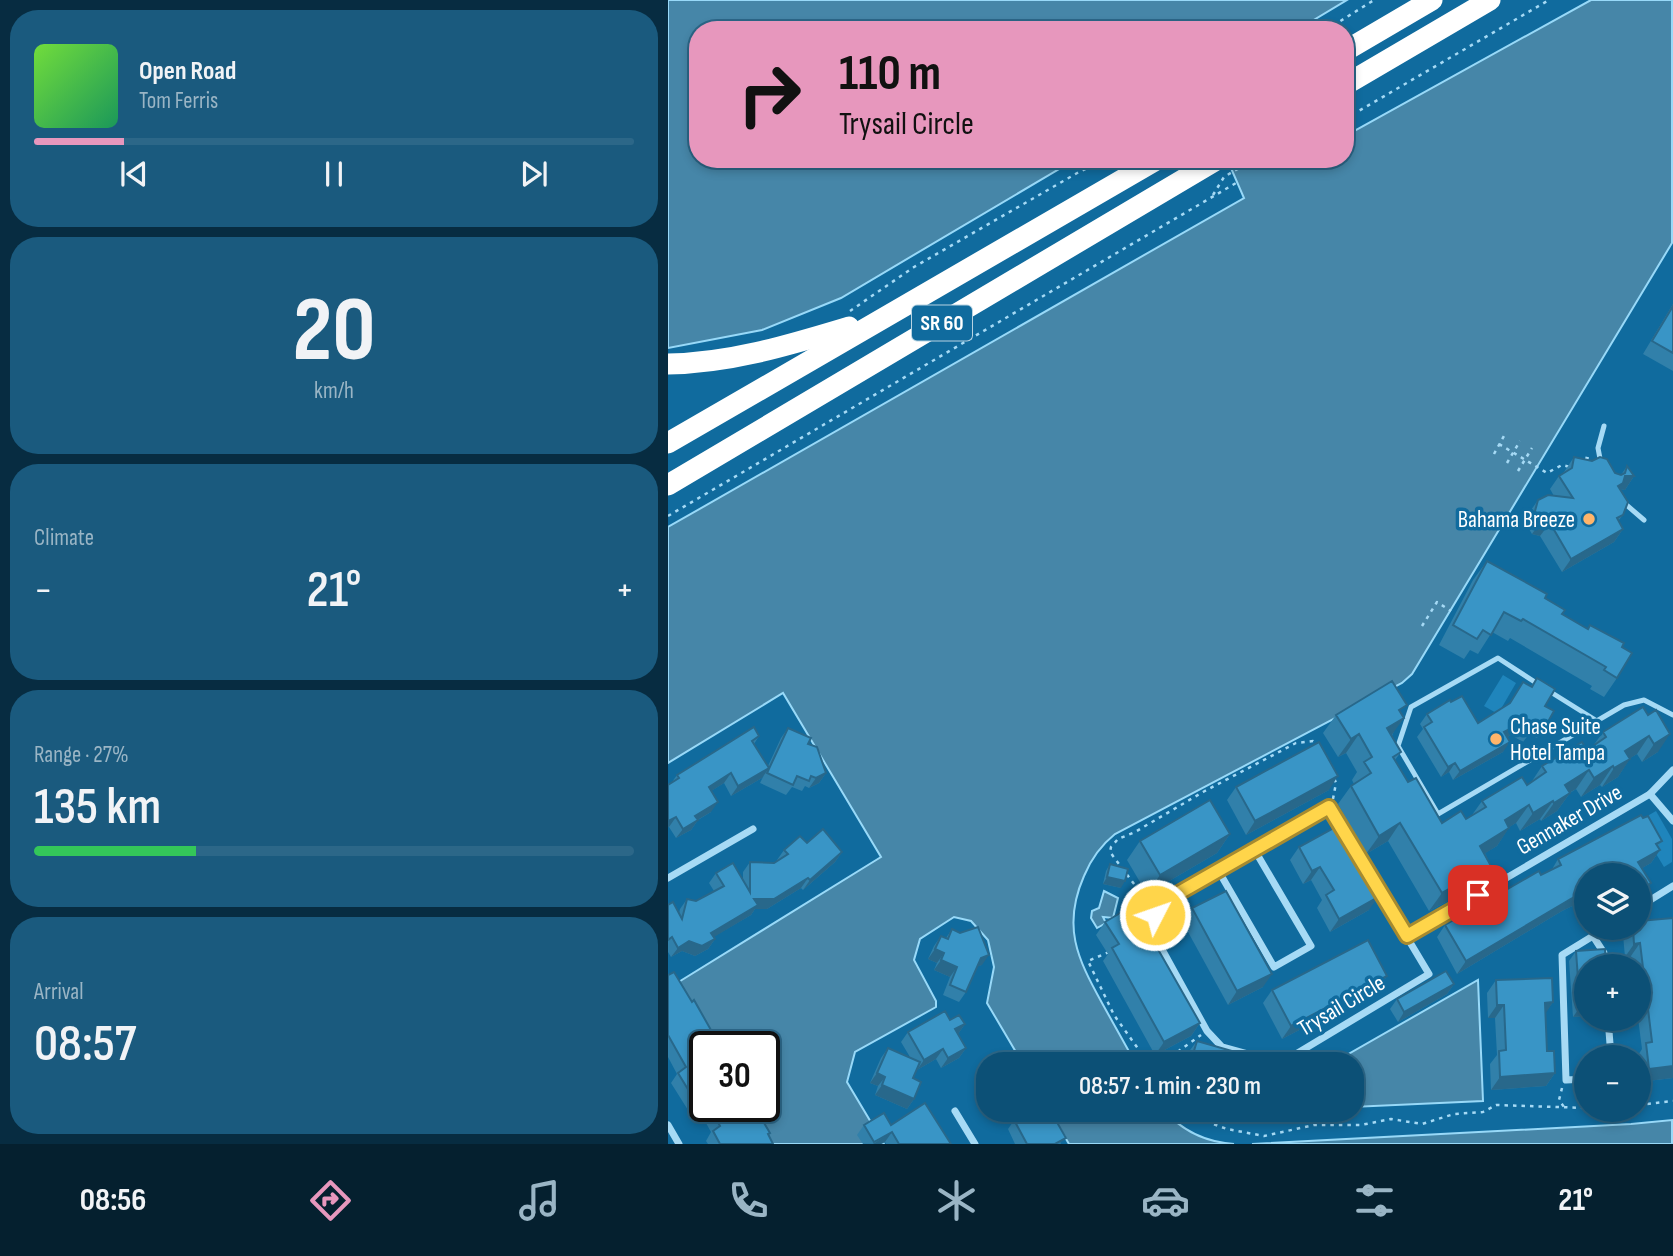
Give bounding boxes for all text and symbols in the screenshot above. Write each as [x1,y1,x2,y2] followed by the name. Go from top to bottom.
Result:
[839,45,941,104] text: 110 m
[724,49,815,140] icon: right
[139,56,236,87] text: Open Road
[139,87,218,115] text: Tom Ferris
[839,105,974,144] text: Trysail Circle
[115,155,153,193] icon: previous
[315,155,353,193] icon: pause
[515,155,553,193] icon: next
[292,277,376,386] text: 20
[912,306,972,340] road number: SR 60
[314,377,354,405] text: km/h
[1458,506,1575,534] place label: Bahama Breeze
[1581,511,1597,527] marker: Bahama Breeze
[34,524,94,552] text: Climate
[307,559,361,622] text: 21°
[34,568,53,613] text: −
[615,568,634,613] text: +
[1510,713,1605,767] place label: Chase Suite Hotel Tampa
[1488,731,1504,747] marker: Chase Suite Hotel Tampa
[34,741,129,769] text: Range · 27%
[34,776,161,839] text: 135 km
[1512,778,1627,861] street label: Gennaker Drive
[1574,863,1651,1122] map controls
[1574,863,1651,940] button: layers
[1448,865,1508,925] pin
[1459,876,1497,914] icon: arrive
[1118,878,1192,952] position arrow
[1574,954,1651,1031] button: +
[1293,969,1390,1043] street label: Trysail Circle
[34,978,83,1006] text: Arrival
[34,1013,137,1076] text: 08:57
[689,1031,780,1122] speed limit sign: 30
[1574,1045,1651,1122] button: −
[1079,1071,1261,1102] text: 08:57 · 1 min · 230 m
[306,1176,355,1225] icon: directions
[515,1176,564,1225] icon: music
[724,1176,773,1225] icon: phone
[932,1176,981,1225] icon: climate
[1141,1176,1190,1225] icon: car
[1350,1176,1399,1225] icon: filters
[80,1181,146,1220] text: 08:56
[1558,1181,1593,1220] text: 21°

